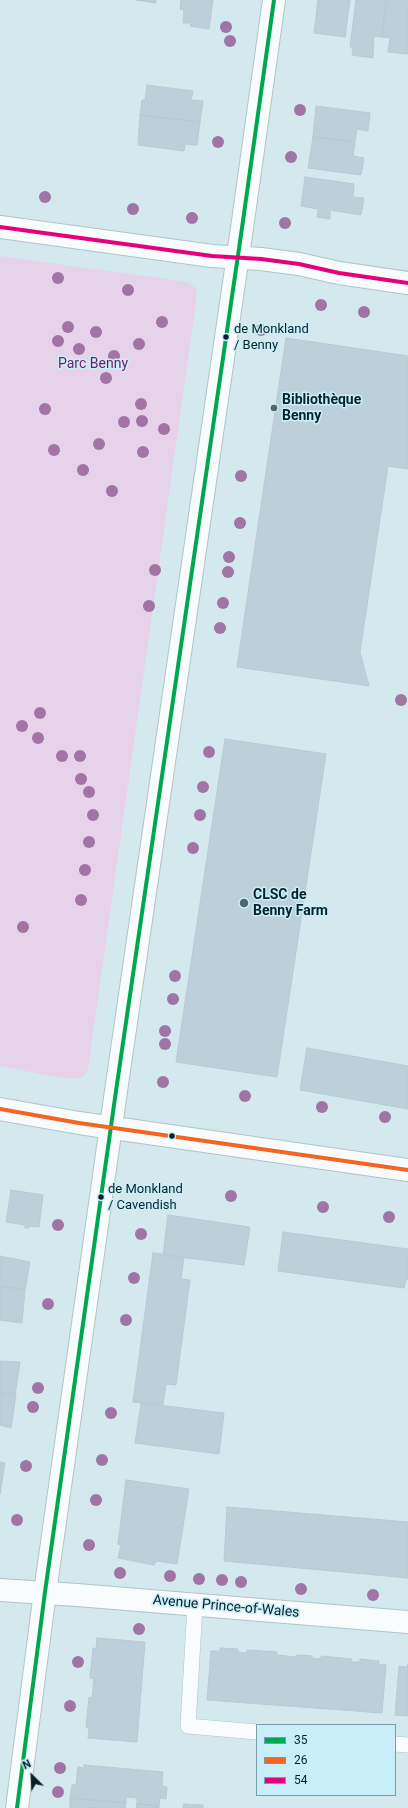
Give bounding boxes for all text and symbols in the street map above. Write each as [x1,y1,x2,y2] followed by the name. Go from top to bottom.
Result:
[234,322,309,353] place label: de Monkland / Benny
[221,332,231,342] marker: de Monkland / Benny
[58,356,128,372] park label: Parc Benny
[282,392,361,424] place label: Bibliothèque Benny
[269,403,279,413] marker: Bibliothèque Benny
[253,887,328,920] place label: CLSC de Benny Farm
[238,897,250,909] marker: CLSC de Benny Farm
[167,1131,177,1141] unlabelled marker
[108,1182,183,1213] place label: de Monkland / Cavendish
[96,1192,106,1202] marker: de Monkland / Cavendish
[152,1592,300,1622] street label: Avenue Prince-of-Wales
[256,1724,396,1796] legend
[294,1733,308,1747] text: 35
[294,1753,308,1767] text: 26
[12,1756,52,1796] north arrow
[21,1757,33,1772] text: N
[294,1773,308,1787] text: 54

